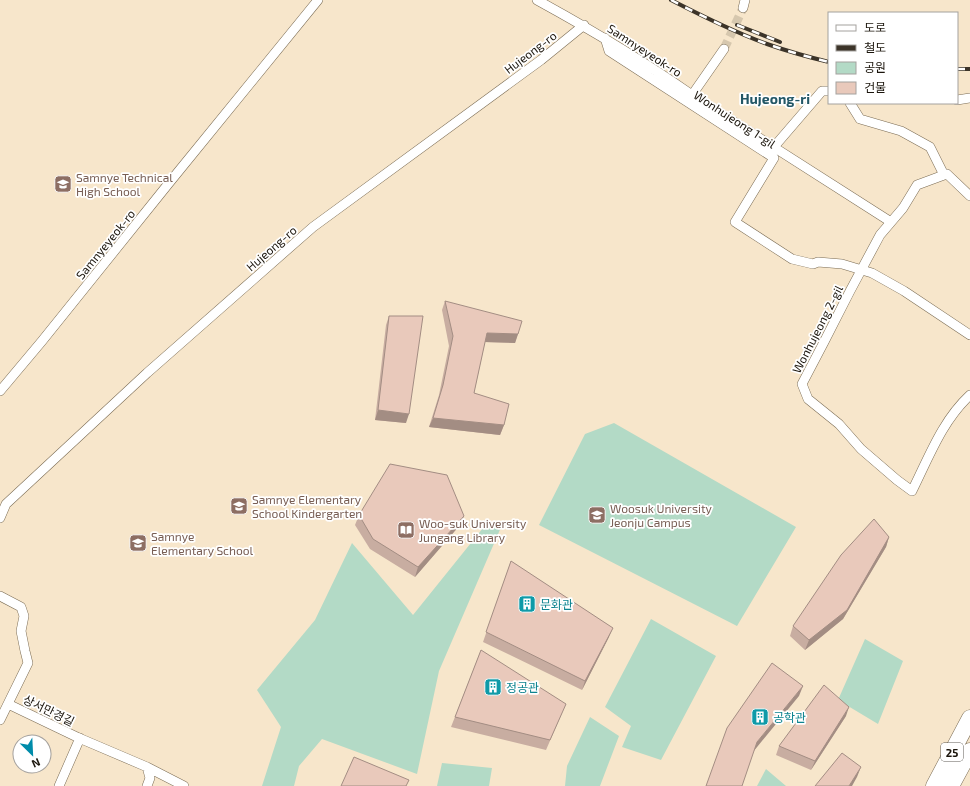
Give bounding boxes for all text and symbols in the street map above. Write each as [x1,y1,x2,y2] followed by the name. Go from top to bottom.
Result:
[828,12,958,104] legend
[864,20,886,34] text: 도로
[605,21,685,79] street label: Samnyeyeok-ro
[501,28,560,77] street label: Hujeong-ro
[864,40,886,54] text: 철도
[864,60,886,74] text: 공원
[864,80,886,94] text: 건물
[691,87,779,152] street label: Wonhujeong 1-gil
[740,90,810,107] district label: Hujeong-ri
[76,170,173,198] place label: Samnye Technical High School
[53,174,73,194] school or university icon: Samnye Technical High School
[73,206,138,282] street label: Samnyeyeok-ro
[243,222,300,274] street label: Hujeong-ro
[789,282,846,376] street label: Wonhujeong 2-gil
[252,492,362,520] place label: Samnye Elementary School Kindergarten
[229,496,249,516] school or university icon: Samnye Elementary School Kindergarten
[610,501,713,530] place label: Woosuk University Jeonju Campus
[587,505,607,525] school or university icon: Woosuk University Jeonju Campus
[419,516,527,544] place label: Woo-suk University Jungang Library
[396,520,416,540] library icon: Woo-suk University Jungang Library
[151,529,254,557] place label: Samnye Elementary School
[128,533,148,553] school or university icon: Samnye Elementary School
[517,594,537,614] building icon: 문화관
[540,597,573,611] place label: 문화관
[483,677,503,697] building icon: 정공관
[506,680,539,694] place label: 정공관
[21,692,77,728] street label: 상서만경길
[750,707,770,727] building icon: 공학관
[773,710,806,724] place label: 공학관
[12,734,52,774] north arrow
[941,743,963,761] road number: 25
[30,756,43,771] text: N

